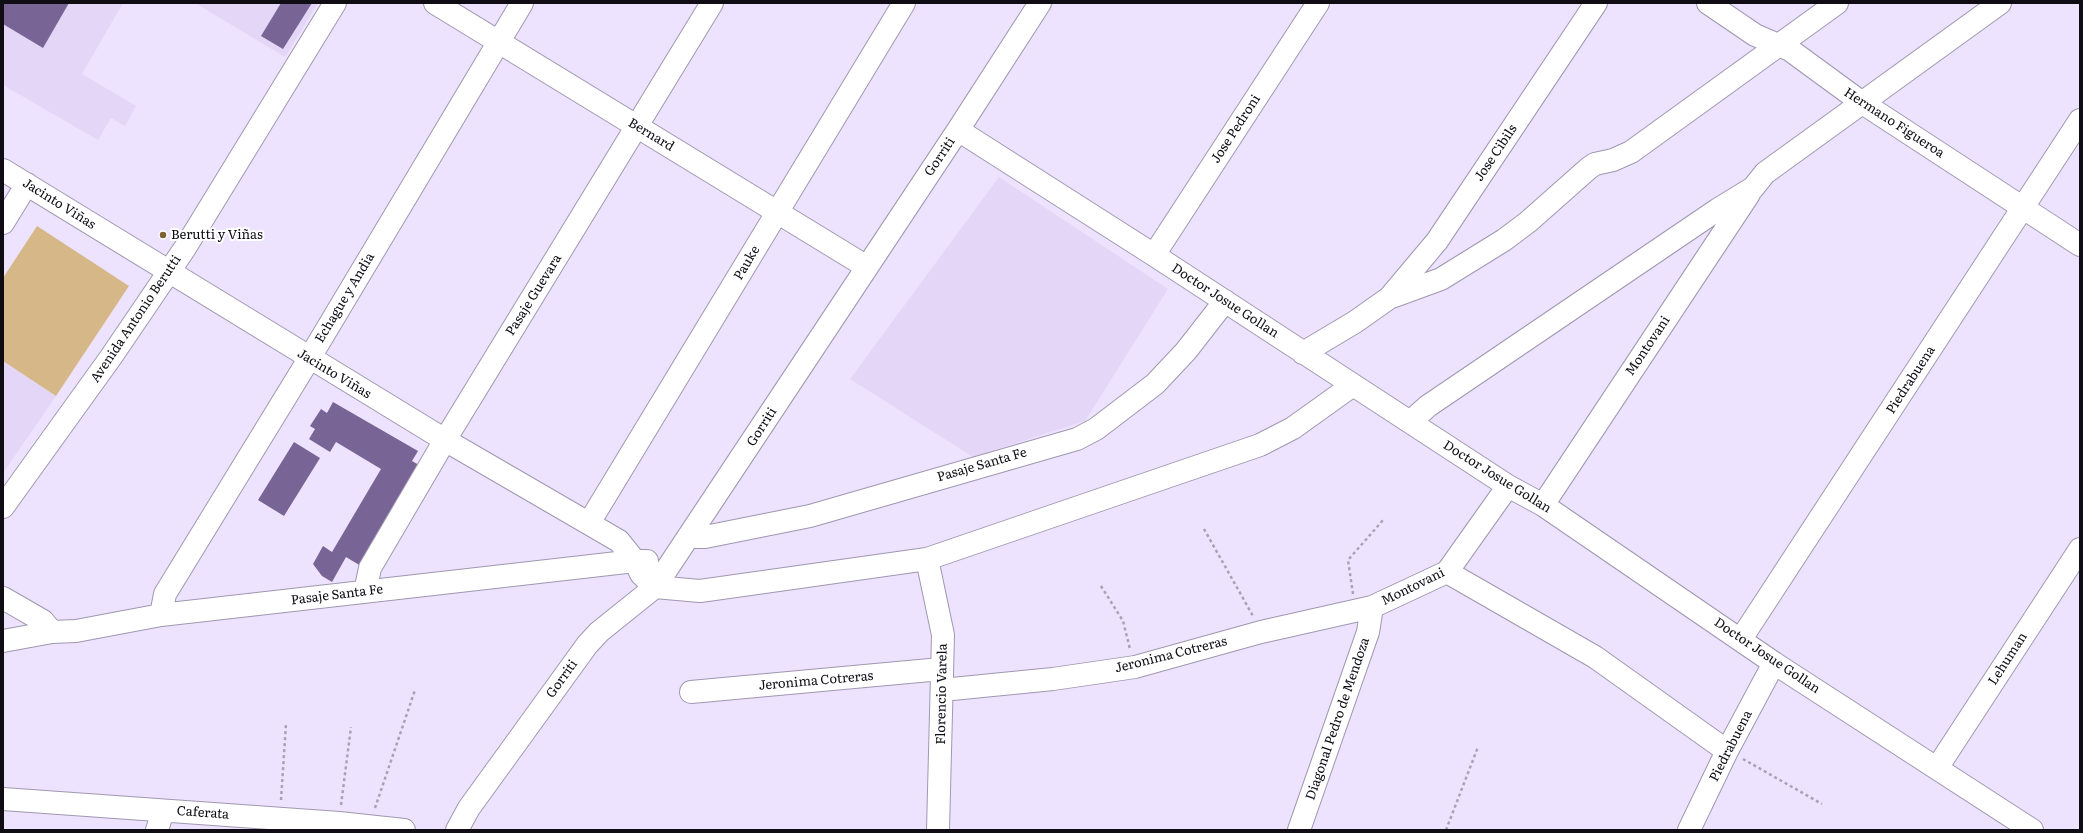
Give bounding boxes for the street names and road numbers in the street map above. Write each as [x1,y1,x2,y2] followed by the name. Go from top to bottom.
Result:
[1841,85,1947,161] street label: Hermano Figueroa
[1208,92,1264,166] street label: Jose Pedroni
[625,115,677,155] street label: Bernard
[1471,122,1521,184] street label: Jose Cibils
[921,135,959,179] street label: Gorriti
[20,175,98,233] street label: Jacinto Viñas
[731,243,763,283] street label: Pauke
[312,250,378,346] street label: Echague y Andia
[503,251,565,339] street label: Pasaje Guevara
[88,252,184,386] street label: Avenida Antonio Berutti
[1169,261,1281,341] street label: Doctor Josue Gollan
[1622,313,1674,379] street label: Montovani
[1883,343,1939,417] street label: Piedrabuena
[294,346,374,402] street label: Jacinto Viñas
[744,405,780,449] street label: Gorriti
[1440,437,1554,517] street label: Doctor Josue Gollan
[935,445,1029,485] street label: Pasaje Santa Fe
[1379,565,1447,609] street label: Montovani
[290,582,384,608] street label: Pasaje Santa Fe
[1711,615,1823,697] street label: Doctor Josue Gollan
[1985,630,2031,688] street label: Lehuman
[1113,634,1229,676] street label: Jeronima Cotreras
[1303,636,1373,802] street label: Diagonal Pedro de Mendoza
[933,643,951,745] street label: Florencio Varela
[543,657,581,701] street label: Gorriti
[758,668,874,694] street label: Jeronima Cotreras
[1706,708,1756,784] street label: Piedrabuena
[176,803,230,823] street label: Caferata

